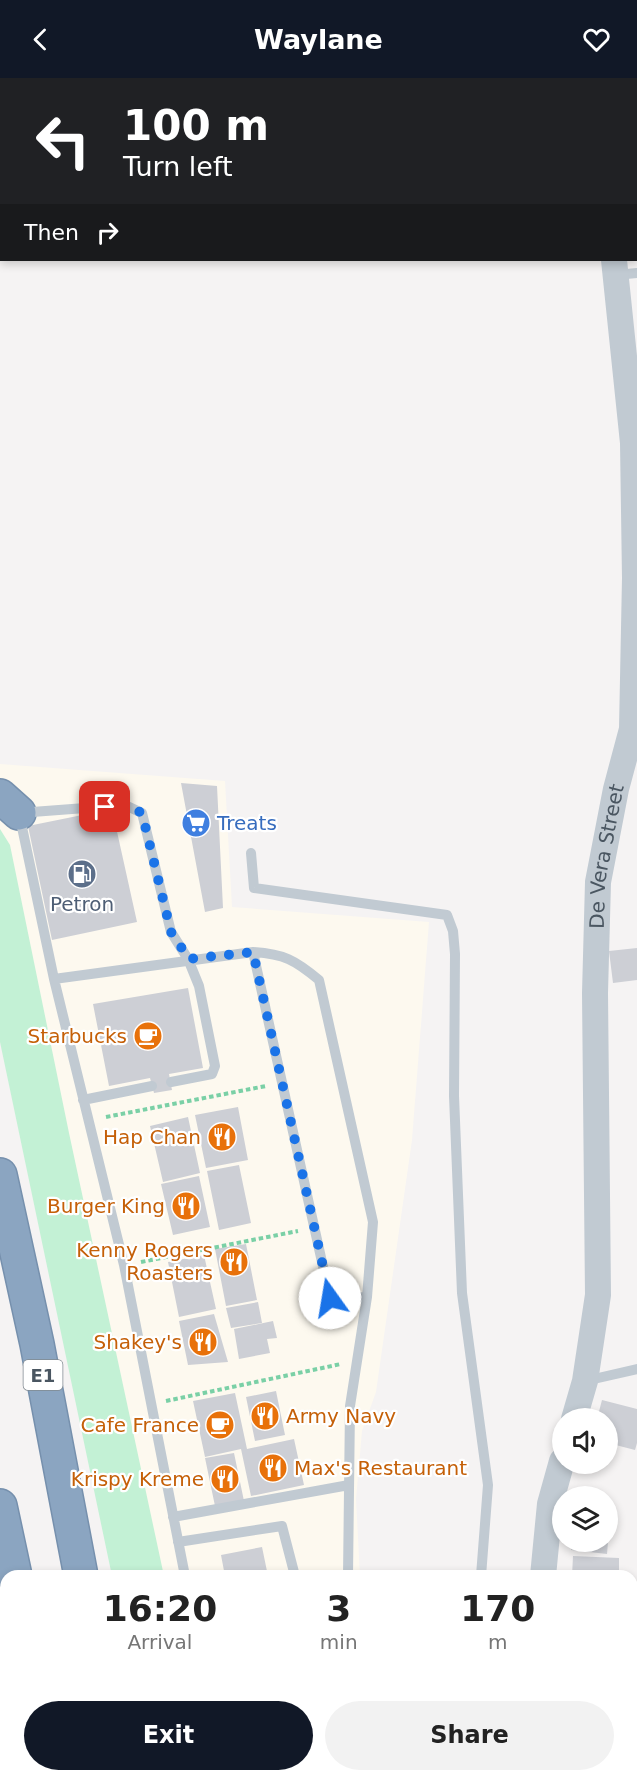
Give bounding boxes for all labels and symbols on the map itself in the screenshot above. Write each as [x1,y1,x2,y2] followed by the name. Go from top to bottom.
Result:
[79,781,130,832] pin
[585,781,629,929] street label: De Vera Street
[180,807,212,839] supermarket icon: Treats
[216,811,277,835] place label: Treats
[66,858,98,890] fuel station icon: Petron
[50,892,114,916] place label: Petron
[132,1020,164,1052] cafe icon: Starbucks
[28,1024,127,1048] place label: Starbucks
[206,1121,238,1153] restaurant icon: Hap Chan
[103,1125,201,1149] place label: Hap Chan
[170,1190,202,1222] restaurant icon: Burger King
[47,1194,165,1218] place label: Burger King
[76,1238,213,1285] place label: Kenny Rogers Roasters
[218,1246,250,1278] restaurant icon: Kenny Rogers Roasters
[298,1266,362,1330] position arrow
[187,1326,219,1358] restaurant icon: Shakey's
[93,1330,182,1354] place label: Shakey's
[24,1360,63,1390] road number: E1
[249,1400,281,1432] restaurant icon: Army Navy
[286,1404,396,1428] place label: Army Navy
[204,1409,236,1441] cafe icon: Cafe France
[81,1413,199,1437] place label: Cafe France
[257,1452,289,1484] restaurant icon: Max's Restaurant
[294,1456,467,1480] place label: Max's Restaurant
[209,1463,241,1495] restaurant icon: Krispy Kreme
[71,1467,204,1491] place label: Krispy Kreme

